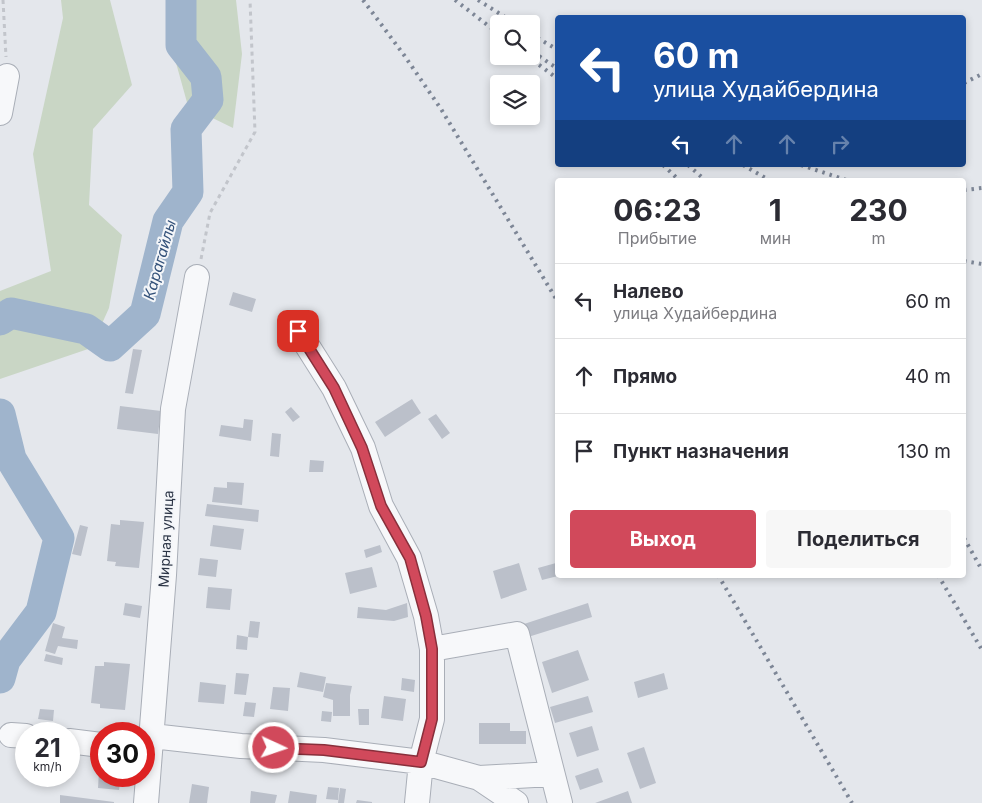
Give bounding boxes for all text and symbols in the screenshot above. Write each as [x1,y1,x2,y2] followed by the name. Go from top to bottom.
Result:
[490,15,540,125] map controls
[490,15,540,65] button: search
[653,34,740,76] text: 60 m
[570,35,635,100] icon: left
[490,75,540,125] button: layers
[653,76,879,102] text: улица Худайбердина
[667,130,695,158] icon: left
[720,130,748,158] icon: ahead
[773,130,801,158] icon: ahead
[826,130,854,158] icon: right
[613,192,701,228] text: 06:23
[769,192,782,228] text: 1
[849,192,908,228] text: 230
[139,218,180,302] water label: Карагайлы
[618,228,697,248] text: Прибытие
[760,228,791,248] text: мин
[871,228,885,248] text: m
[613,280,684,303] text: Налево
[570,287,598,315] icon: left
[905,290,951,313] text: 60 m
[613,303,777,323] text: улица Худайбердина
[277,310,319,352] pin
[284,317,312,345] icon: arrive
[570,362,598,390] icon: ahead
[613,365,677,388] text: Прямо
[905,365,951,388] text: 40 m
[570,437,598,465] icon: arrive
[613,440,789,463] text: Пункт назначения
[898,440,951,463] text: 130 m
[154,490,177,588] street label: Мирная улица
[570,510,756,568] button: Выход
[766,510,951,568] button: Поделиться
[247,721,299,773] position arrow
[90,722,155,787] speed limit sign: 30
[34,733,61,763] text: 21
[33,759,62,774] text: km/h

